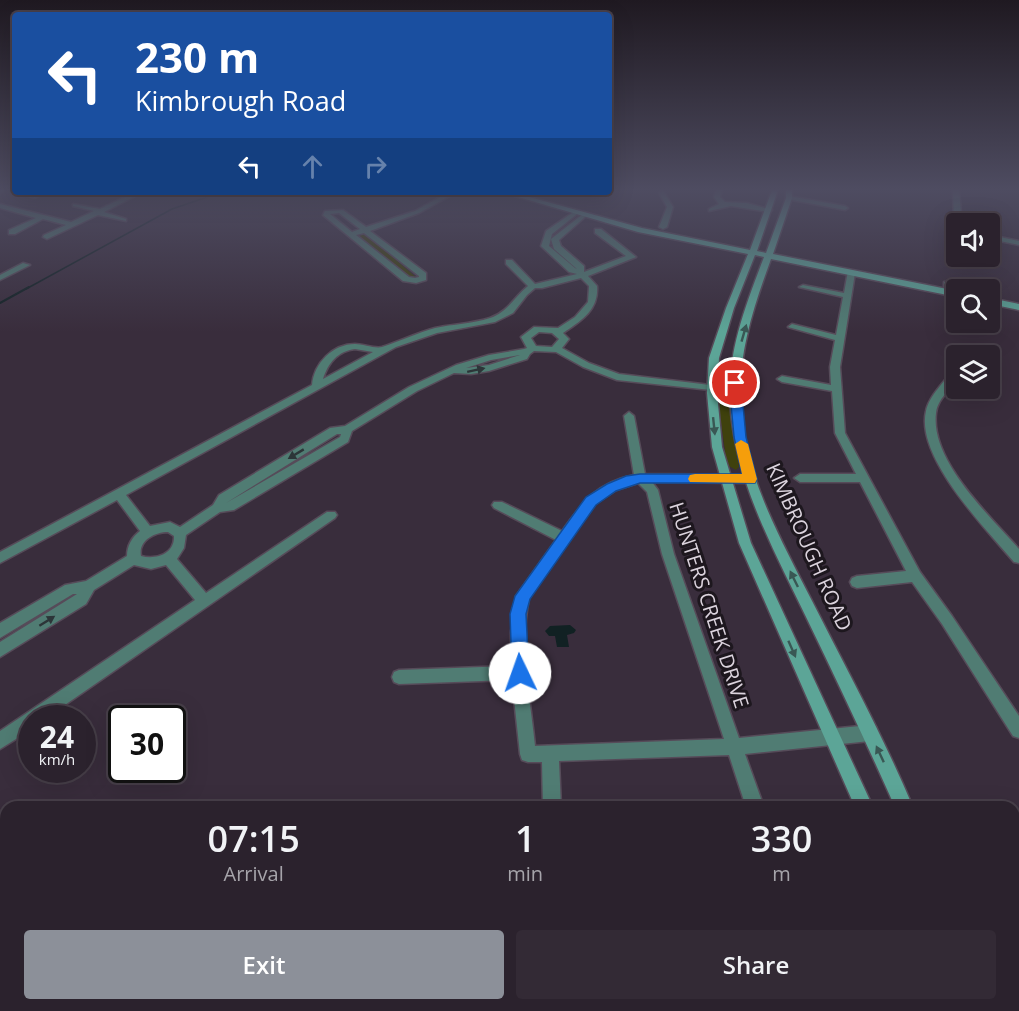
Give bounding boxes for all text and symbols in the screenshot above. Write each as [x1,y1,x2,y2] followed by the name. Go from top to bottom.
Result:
[135,28,259,85] text: 230 m
[36,36,114,114] icon: left
[135,82,346,119] text: Kimbrough Road
[233,150,266,183] icon: left
[296,150,329,183] icon: ahead
[359,150,392,183] icon: right
[946,213,1000,399] map controls
[946,213,1000,267] button: sound
[946,279,1000,333] button: search
[740,324,749,342] one-way arrow
[946,345,1000,399] button: layers
[709,357,760,408] pin
[467,365,485,375] one-way arrow
[718,366,751,399] icon: arrive
[710,417,719,436] one-way arrow
[288,448,305,459] one-way arrow
[760,459,859,635] street label: KIMBROUGH ROAD
[663,498,756,711] street label: HUNTERS CREEK DRIVE
[790,570,799,587] one-way arrow
[39,615,55,626] one-way arrow
[488,641,552,705] position arrow
[787,641,796,658] one-way arrow
[108,705,186,783] speed limit sign: 30
[40,716,74,757] text: 24
[875,744,885,762] one-way arrow
[39,749,75,769] text: km/h
[208,814,300,863] text: 07:15
[515,814,536,863] text: 1
[751,814,812,863] text: 330
[224,860,284,887] text: Arrival
[507,860,543,887] text: min
[772,860,791,887] text: m
[24,930,504,999] button: Exit
[516,930,996,999] button: Share

